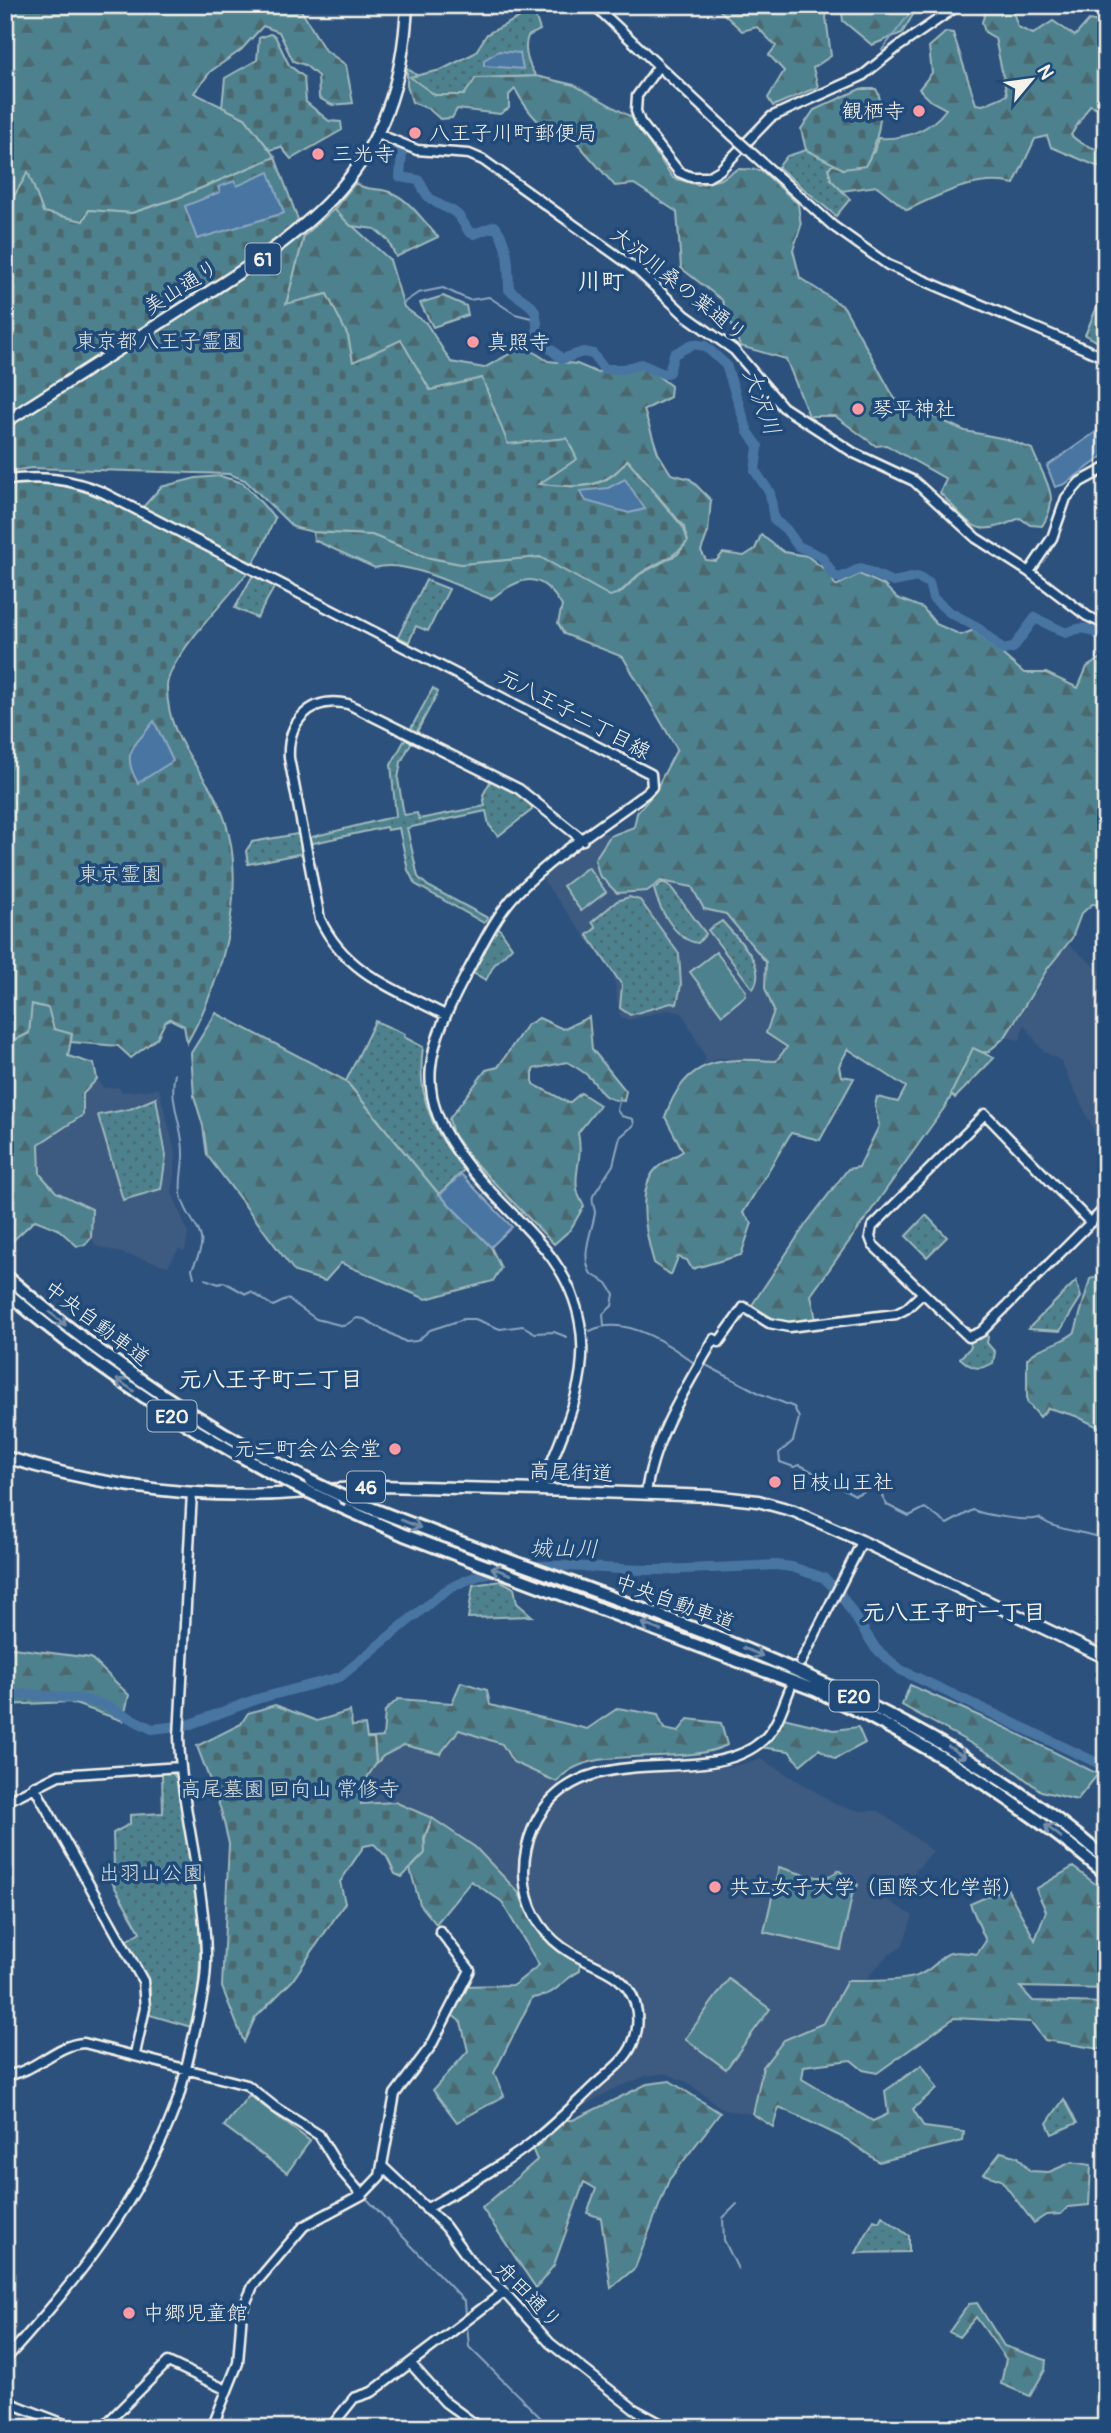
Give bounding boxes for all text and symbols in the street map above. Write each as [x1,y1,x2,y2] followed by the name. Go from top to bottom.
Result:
[996,46,1066,116] north arrow
[1031,61,1059,84] text: N
[842,98,905,125] place label: 観栖寺
[911,103,927,119] marker: 観栖寺
[429,120,597,147] place label: 八王子川町郵便局
[407,125,423,141] marker: 八王子川町郵便局
[332,141,395,168] place label: 三光寺
[310,146,326,162] marker: 三光寺
[605,221,752,348] street label: 大沢川桑の葉通り
[246,244,280,274] road number: 61
[138,254,224,321] street label: 美山通り
[578,267,624,296] district label: 川町
[75,328,243,355] park label: 東京都八王子霊園
[487,329,550,356] place label: 真照寺
[465,334,481,350] marker: 真照寺
[736,365,787,440] water label: 大沢川
[872,396,956,423] place label: 琴平神社
[850,401,866,417] marker: 琴平神社
[494,663,655,766] street label: 元八王子二丁目線
[78,861,162,888] park label: 東京霊園
[38,1275,155,1372] street label: 中央自動車道
[48,1311,66,1326] one-way arrow
[179,1365,363,1394] district label: 元八王子町二丁目
[116,1377,135,1392] one-way arrow
[148,1400,196,1432] road number: E20
[234,1436,381,1463] place label: 元二町会公会堂
[387,1441,403,1457] marker: 元二町会公会堂
[529,1458,613,1487] street label: 高尾街道
[789,1469,894,1496] place label: 日枝山王社
[347,1471,385,1502] road number: 46
[767,1474,783,1490] marker: 日枝山王社
[400,1519,422,1532] one-way arrow
[529,1533,599,1564] water label: 城山川
[490,1563,512,1576] one-way arrow
[611,1568,739,1637] street label: 中央自動車道
[862,1598,1046,1627] district label: 元八王子町一丁目
[641,1619,662,1632] one-way arrow
[742,1646,764,1659] one-way arrow
[830,1680,878,1712] road number: E20
[947,1745,967,1759] one-way arrow
[180,1776,400,1803] park label: 高尾墓園 回向山 常修寺
[1044,1824,1062,1839] one-way arrow
[99,1860,204,1887] park label: 出羽山公園
[729,1874,1023,1901] place label: 共立女子大学（国際文化学部）
[707,1879,723,1895] marker: 共立女子大学（国際文化学部）
[490,2256,568,2335] street label: 舟田通り
[143,2300,248,2327] place label: 中郷児童館
[121,2305,137,2321] marker: 中郷児童館

